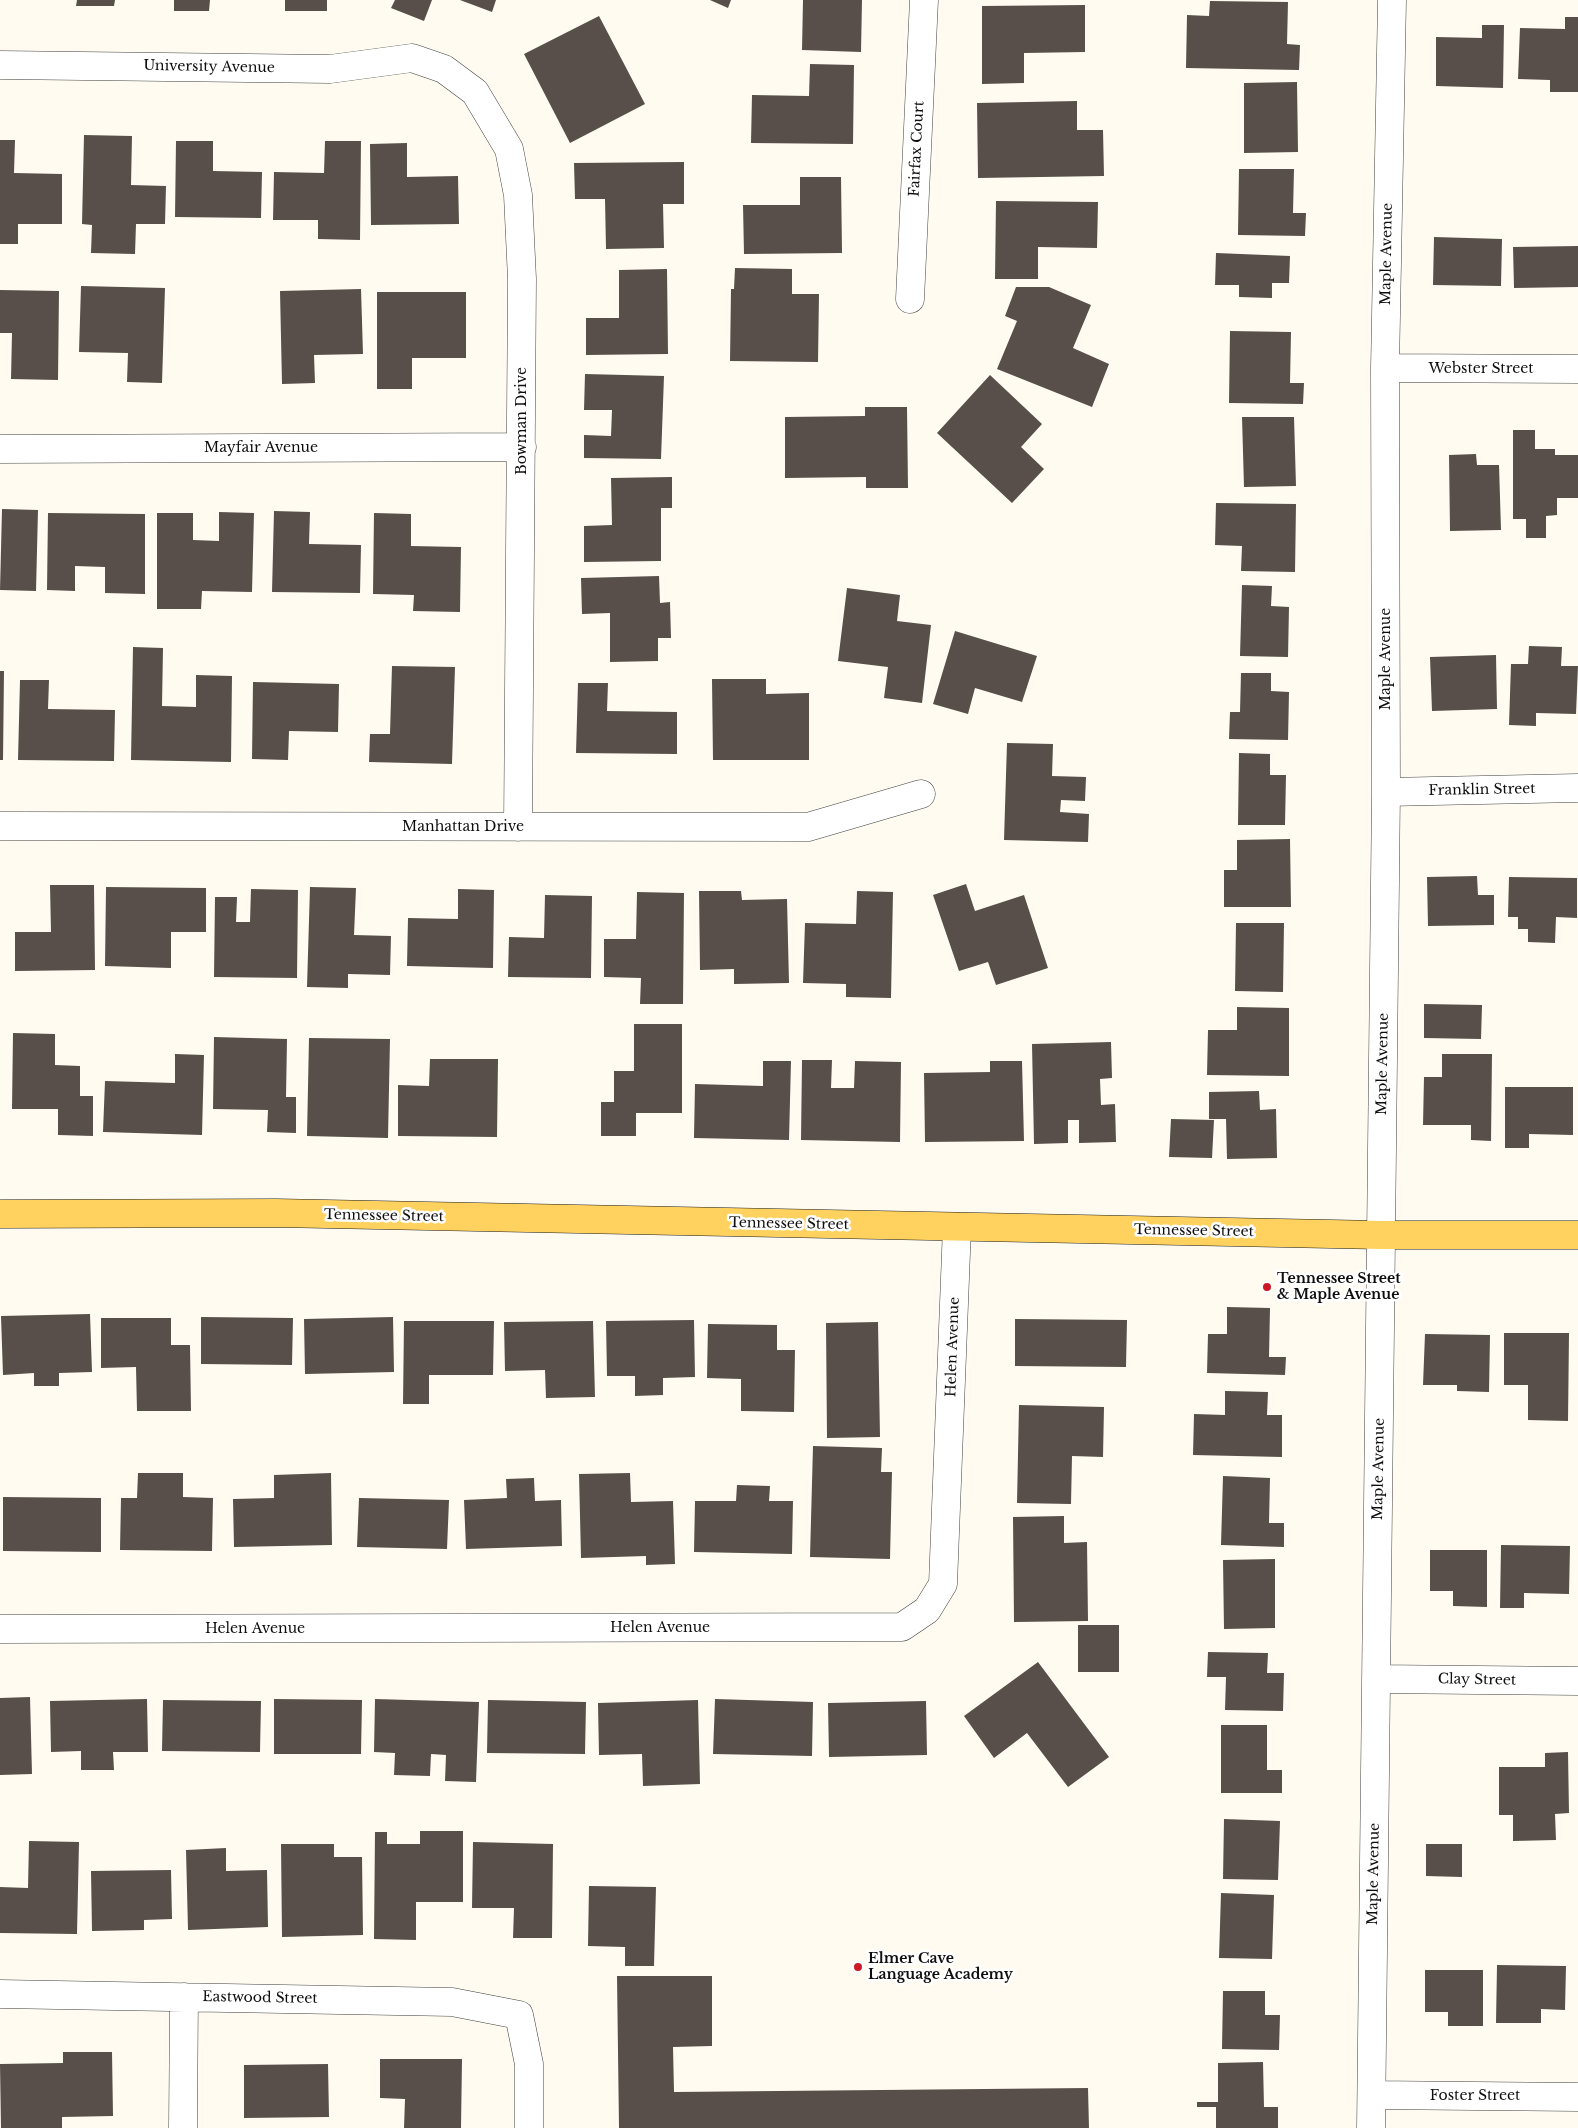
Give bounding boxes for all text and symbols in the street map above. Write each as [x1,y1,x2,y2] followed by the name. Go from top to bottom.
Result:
[143,57,275,77] street label: University Avenue
[906,101,928,197] street label: Fairfax Court
[1378,203,1396,305] street label: Maple Avenue
[1428,361,1534,377] street label: Webster Street
[514,367,530,475] street label: Bowman Drive
[204,440,318,456] street label: Mayfair Avenue
[1378,608,1394,710] street label: Maple Avenue
[1428,781,1536,799] street label: Franklin Street
[402,819,524,835] street label: Manhattan Drive
[1374,1013,1392,1115] street label: Maple Avenue
[324,1207,444,1225] street label: Tennessee Street
[729,1215,849,1233] street label: Tennessee Street
[1134,1222,1254,1240] street label: Tennessee Street
[1277,1271,1400,1304] place label: Tennessee Street & Maple Avenue
[1261,1281,1273,1293] marker: Tennessee Street & Maple Avenue
[943,1297,963,1397] street label: Helen Avenue
[1370,1418,1388,1520] street label: Maple Avenue
[610,1620,710,1636] street label: Helen Avenue
[205,1621,305,1637] street label: Helen Avenue
[1438,1671,1516,1689] street label: Clay Street
[1365,1823,1383,1925] street label: Maple Avenue
[868,1951,1013,1984] place label: Elmer Cave Language Academy
[852,1961,864,1973] marker: Elmer Cave Language Academy
[202,1989,318,2007] street label: Eastwood Street
[1430,2088,1520,2104] street label: Foster Street

